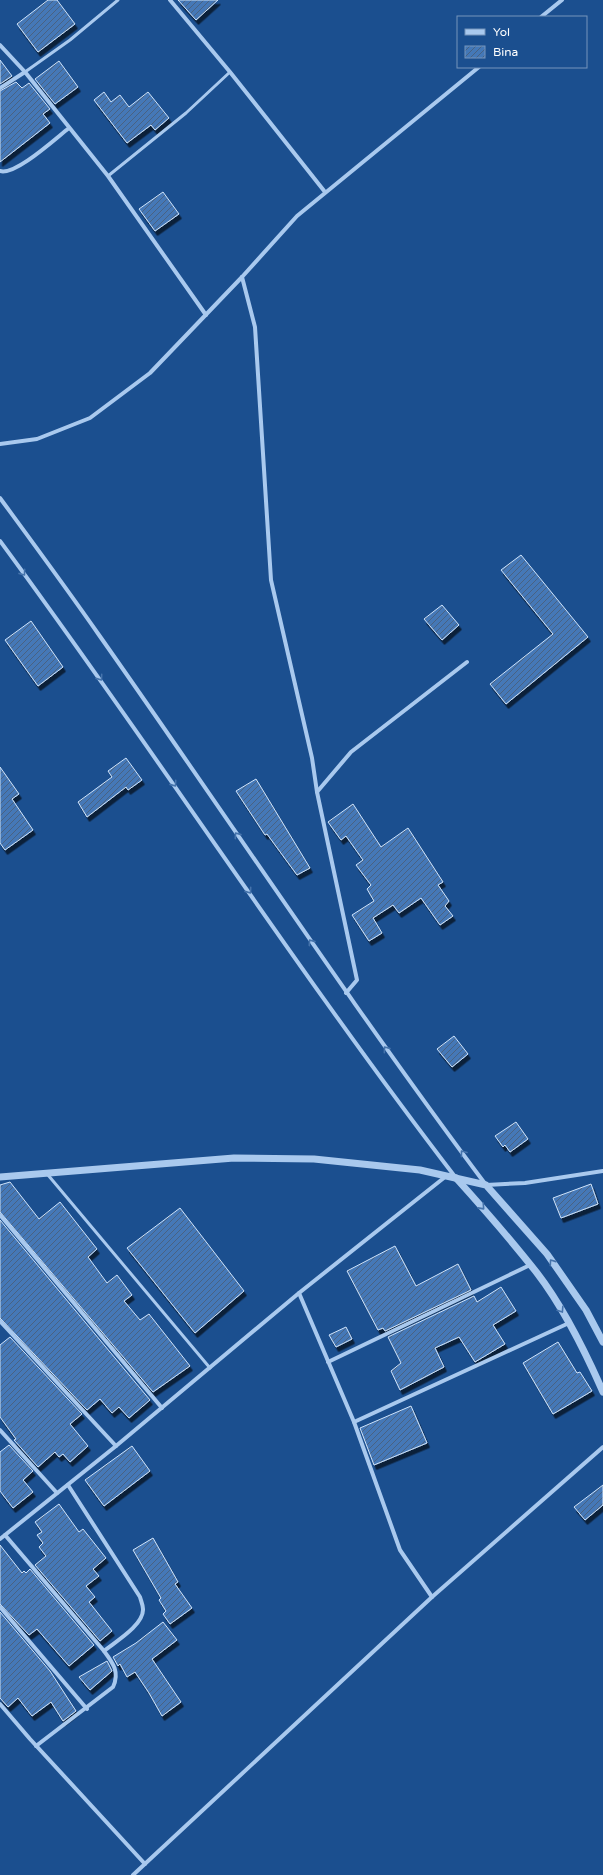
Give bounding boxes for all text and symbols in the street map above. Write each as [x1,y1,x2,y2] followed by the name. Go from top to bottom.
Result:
[457,16,587,68] legend
[493,25,510,39] text: Yol
[493,45,518,59] text: Bina
[18,568,25,575] one-way arrow
[95,673,102,680] one-way arrow
[169,780,177,787] one-way arrow
[234,832,242,839] one-way arrow
[244,886,251,893] one-way arrow
[309,940,316,947] one-way arrow
[384,1046,391,1053] one-way arrow
[460,1151,467,1158] one-way arrow
[477,1202,485,1210] one-way arrow
[550,1259,557,1266] one-way arrow
[556,1306,564,1313] one-way arrow

